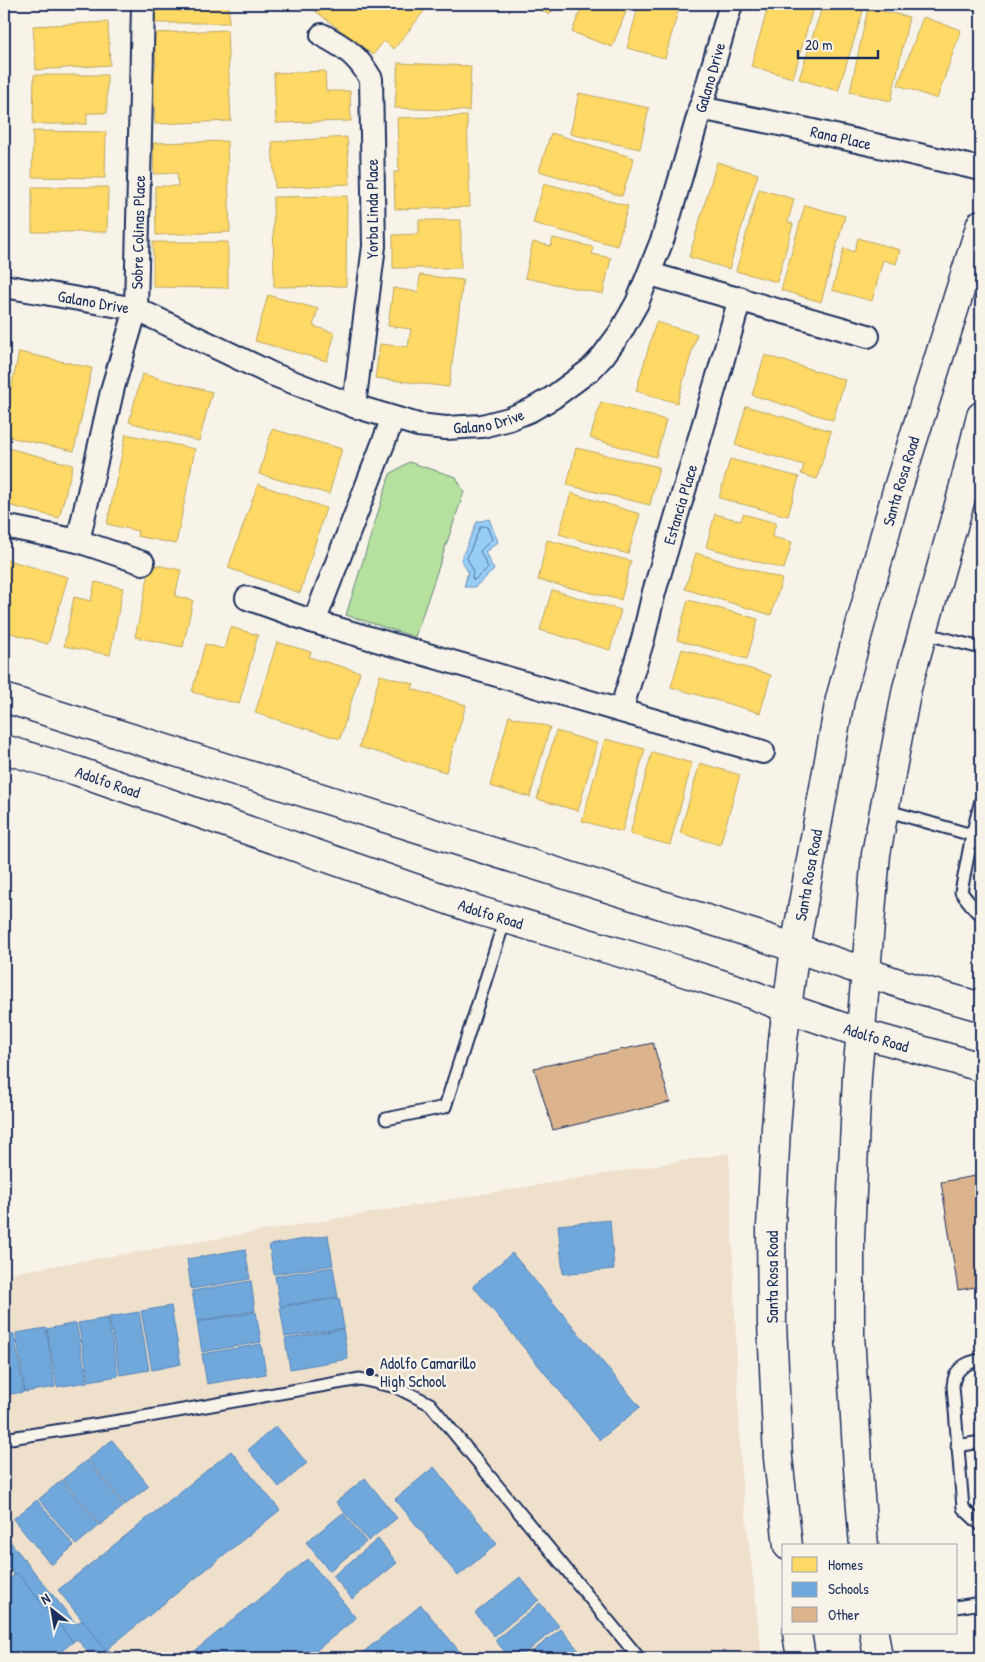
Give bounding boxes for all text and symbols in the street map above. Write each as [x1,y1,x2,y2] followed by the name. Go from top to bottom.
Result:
[798,28,878,60] scale bar
[805,34,832,55] text: 20 m
[689,39,730,115] street label: Galano Drive
[809,120,874,155] street label: Rana Place
[361,158,383,259] street label: Yorba Linda Place
[125,174,150,289] street label: Sobre Colinas Place
[56,285,132,319] street label: Galano Drive
[453,403,528,439] street label: Galano Drive
[877,434,924,528] street label: Santa Rosa Road
[658,461,702,547] street label: Estancia Place
[73,760,143,803] street label: Adolfo Road
[789,828,827,923] street label: Santa Rosa Road
[455,893,526,934] street label: Adolfo Road
[841,1017,911,1057] street label: Adolfo Road
[761,1231,783,1323] street label: Santa Rosa Road
[380,1352,476,1392] place label: Adolfo Camarillo High School
[364,1366,376,1378] marker: Adolfo Camarillo High School
[782,1544,958,1634] legend
[828,1554,863,1575] text: Homes
[828,1578,869,1599] text: Schools
[28,1584,78,1634] north arrow
[37,1588,54,1608] text: N
[828,1604,860,1625] text: Other

